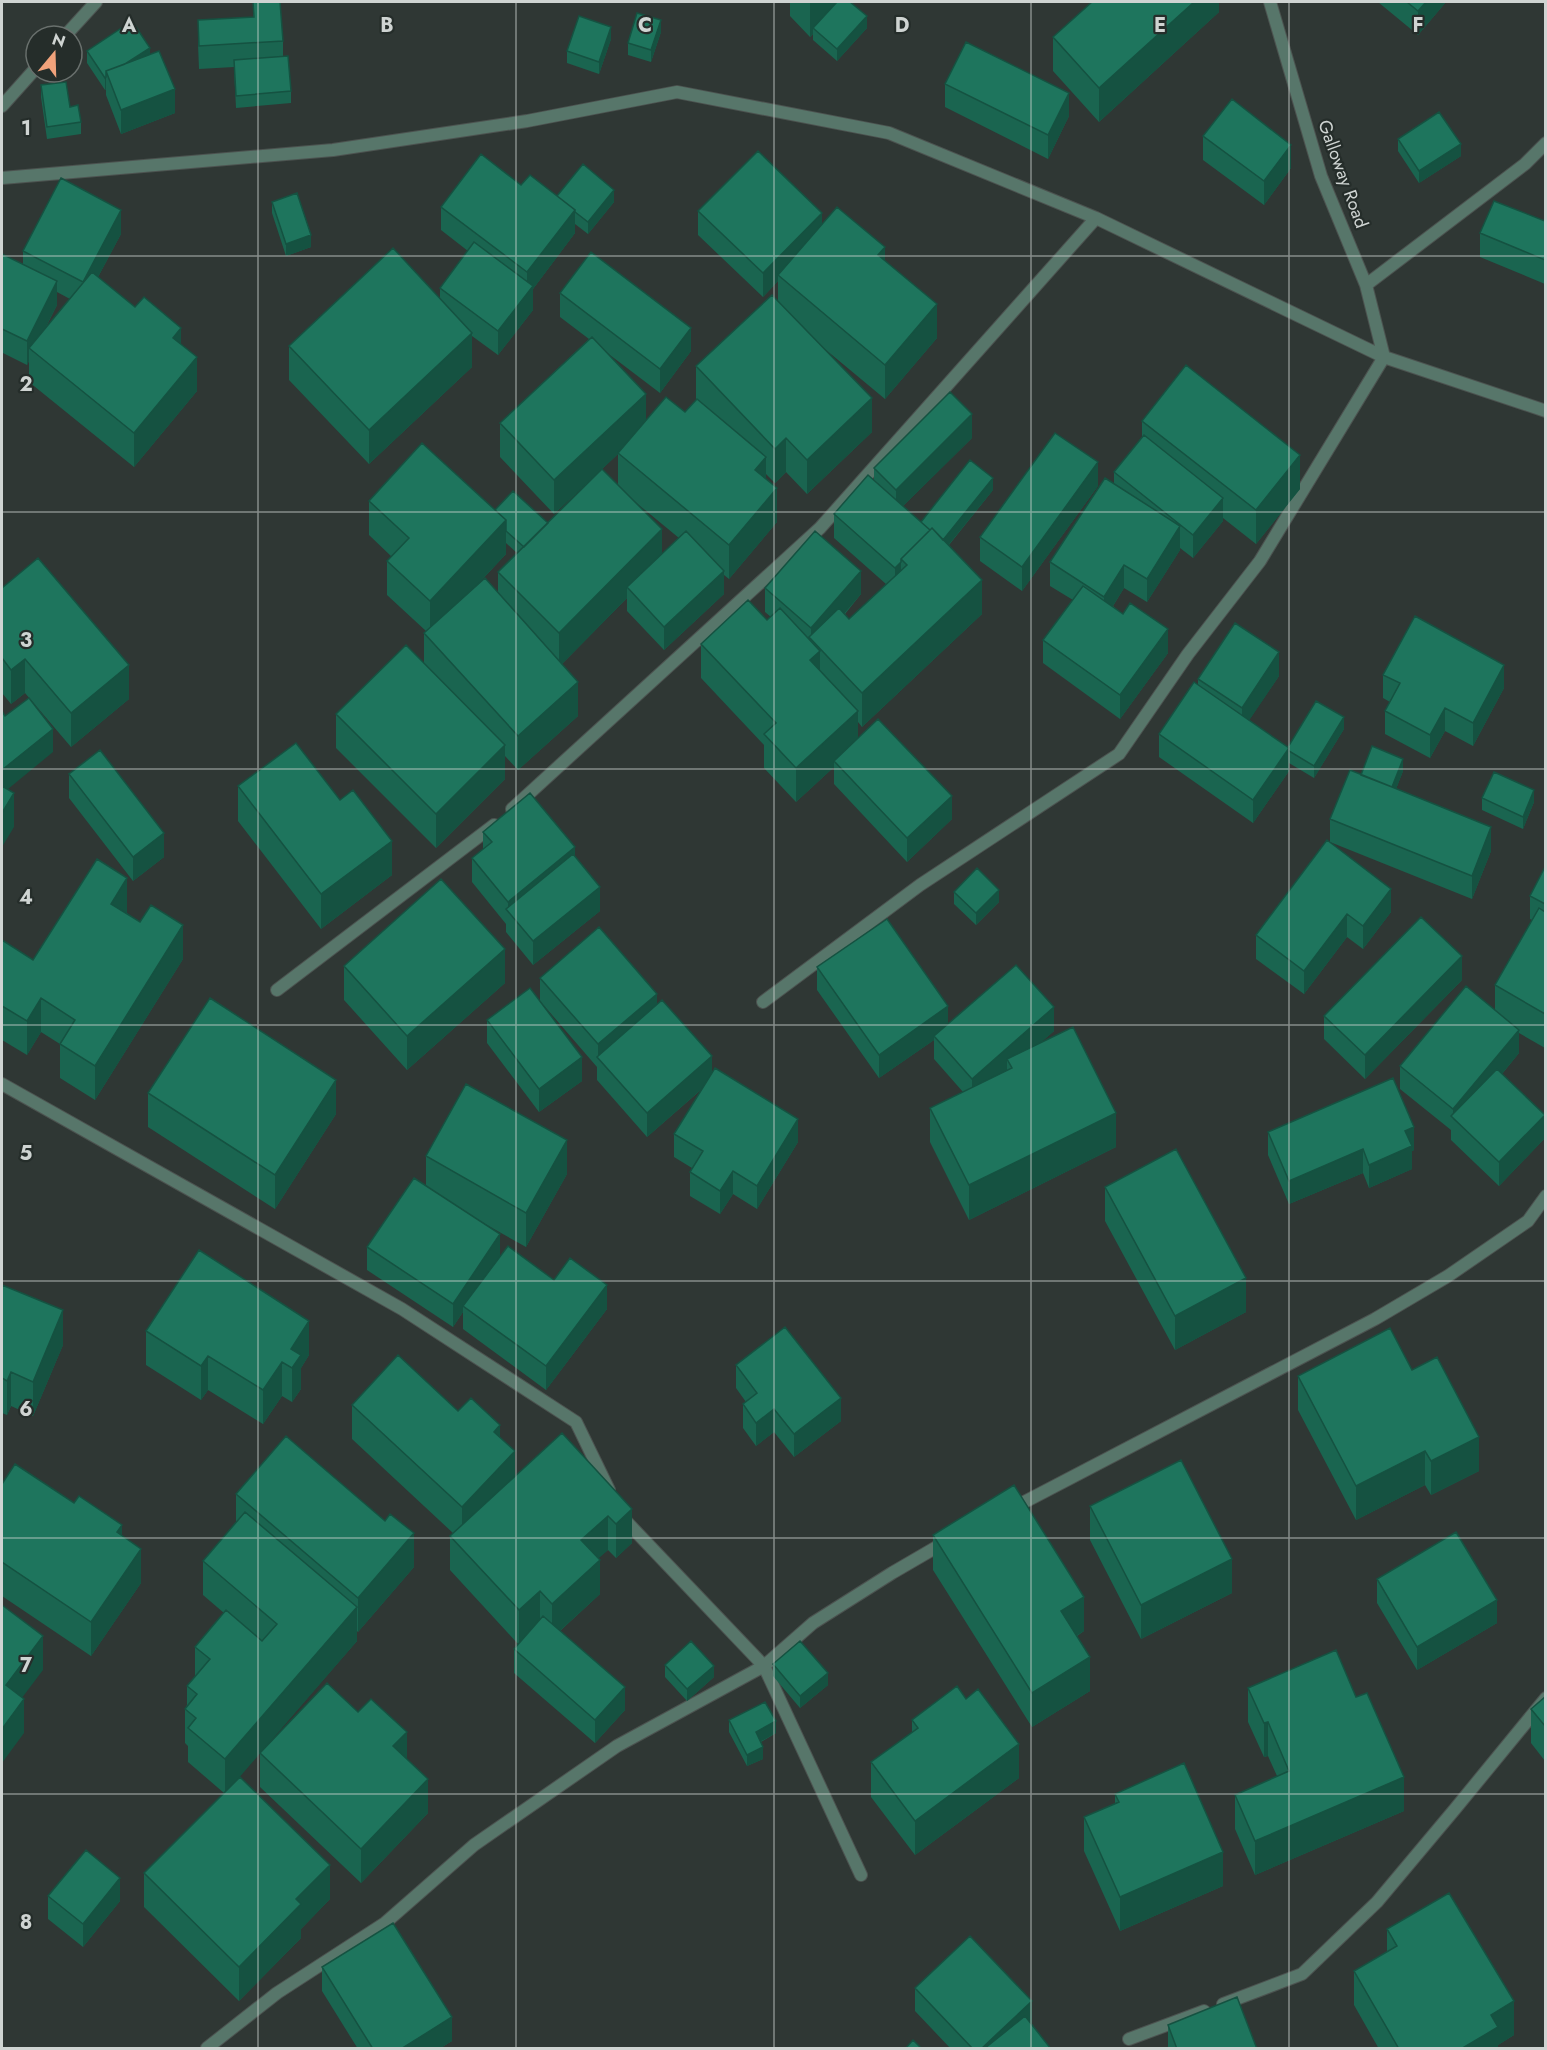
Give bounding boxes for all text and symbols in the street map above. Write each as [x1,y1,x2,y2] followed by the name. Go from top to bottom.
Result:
[121,11,137,40] text: A
[380,11,394,40] text: B
[638,11,652,40] text: C
[895,11,909,40] text: D
[1154,11,1166,40] text: E
[1412,11,1424,40] text: F
[24,24,84,84] north arrow
[49,27,68,53] text: N
[21,114,31,143] text: 1
[1311,116,1375,232] street label: Galloway Road
[19,370,33,399] text: 2
[20,626,32,655] text: 3
[19,883,33,912] text: 4
[20,1139,33,1168] text: 5
[19,1395,33,1424] text: 6
[20,1651,33,1680] text: 7
[20,1908,32,1937] text: 8

